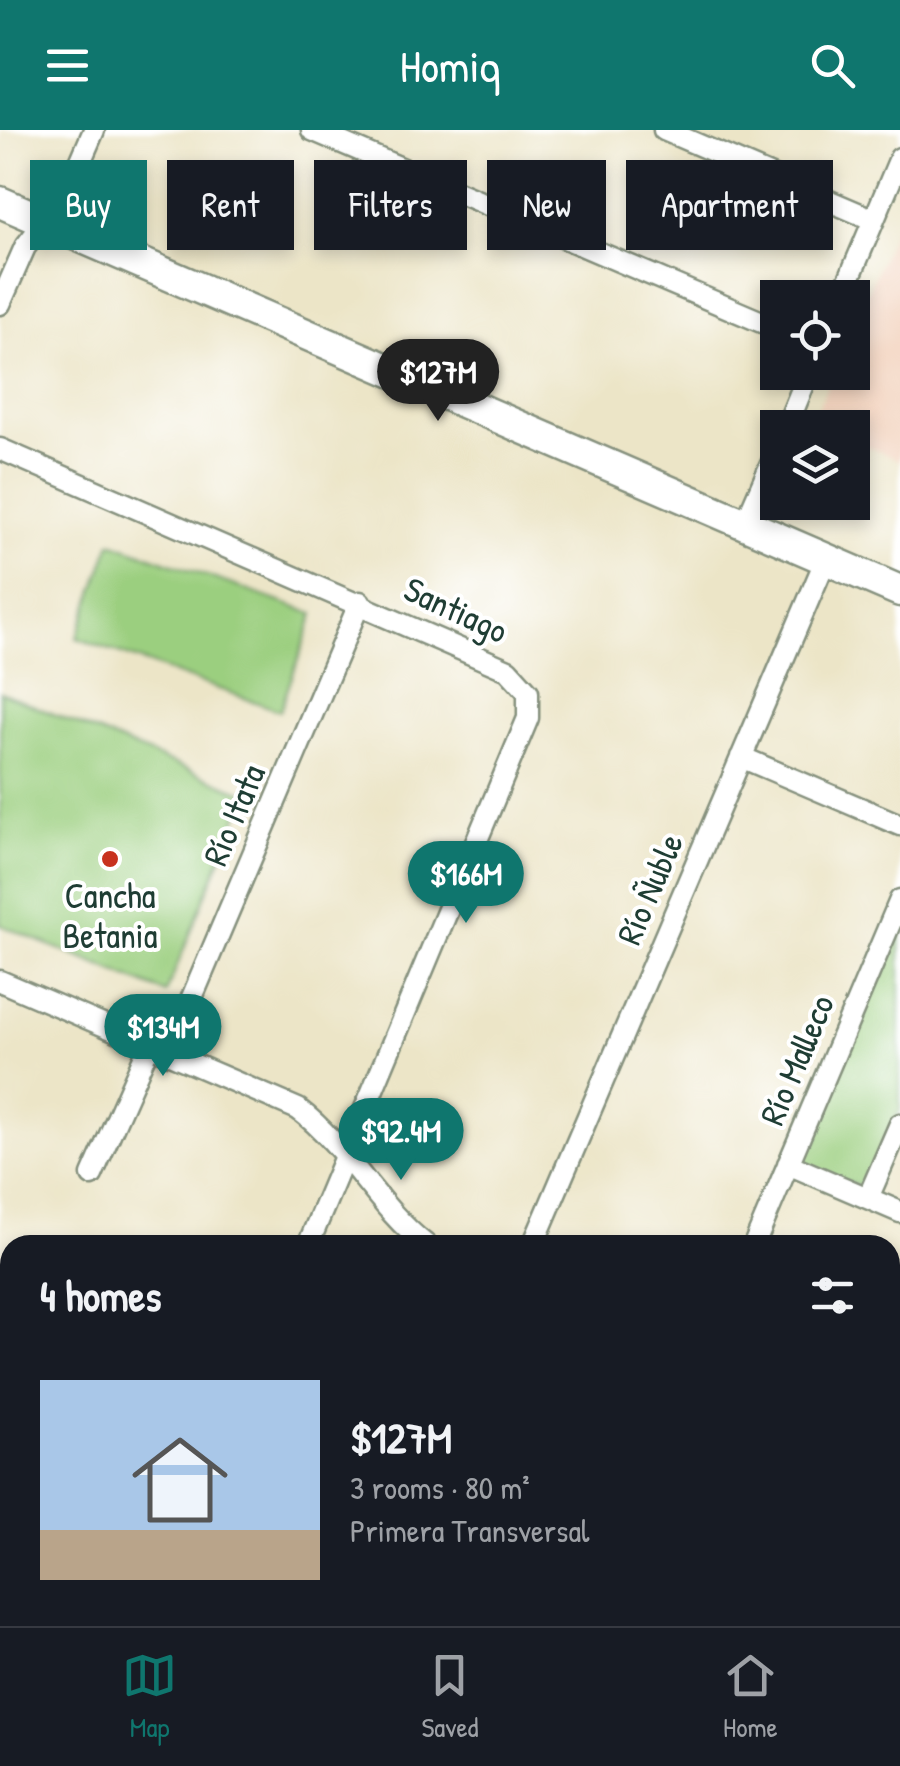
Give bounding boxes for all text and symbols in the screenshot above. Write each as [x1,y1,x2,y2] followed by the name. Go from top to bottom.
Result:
[400,35,500,96] text: Homiq
[40,38,95,93] icon: menu
[805,38,860,93] icon: search
[30,160,147,250] chip: Buy
[167,160,294,250] chip: Rent
[314,160,467,250] chip: Filters
[487,160,606,250] chip: New
[626,160,833,250] chip: Apartment
[760,280,870,520] map controls
[760,280,870,390] button: locate
[368,339,508,424] pin: $127M
[399,350,477,393] text: $127M
[760,410,870,520] button: layers
[397,565,515,654] street label: Santiago
[191,757,276,873] street label: Río Itata
[605,826,694,951] street label: Río Ñuble
[396,841,536,926] pin: $166M
[99,848,121,870] marker: Cancha Betania
[430,852,502,895] text: $166M
[63,872,158,959] place label: Cancha Betania
[748,988,845,1132] street label: Río Malleco
[93,994,233,1079] pin: $134M
[126,1005,200,1048] text: $134M
[320,1098,482,1183] pin: $92.4M
[361,1109,441,1152] text: $92.4M
[40,1267,161,1324] text: 4 homes
[805,1268,860,1323] icon: filters
[350,1409,452,1466] text: $127M
[120,1420,240,1540] icon: home
[350,1466,530,1509] text: 3 rooms · 80 m²
[350,1509,589,1552] text: Primera Transversal
[122,1648,177,1746] tab: Map
[421,1648,479,1746] tab: Saved
[723,1648,778,1746] tab: Home

